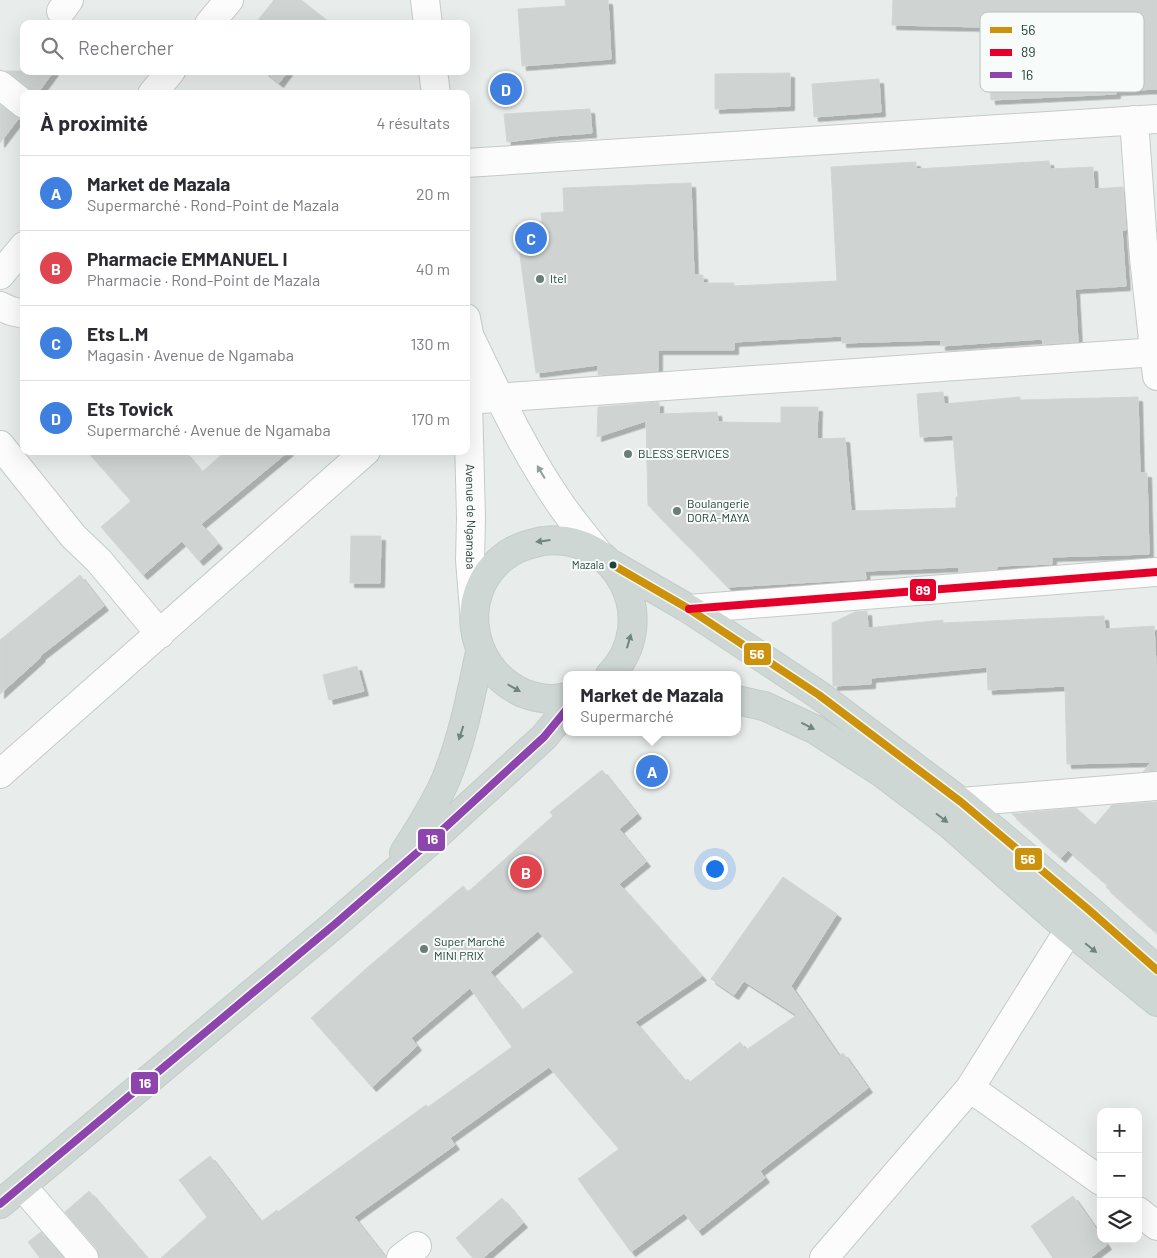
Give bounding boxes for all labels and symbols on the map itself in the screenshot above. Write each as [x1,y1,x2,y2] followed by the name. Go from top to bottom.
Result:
[980,12,1144,92] legend
[1021,21,1035,38] text: 56
[1021,43,1036,60] text: 89
[1021,66,1033,83] text: 16
[490,70,522,108] pin: D
[515,219,547,257] pin: C
[550,271,566,285] place label: Itel
[534,273,546,285] marker: Itel
[638,446,729,460] place label: BLESS SERVICES
[622,448,634,460] marker: BLESS SERVICES
[464,464,479,570] street label: Avenue de Ngamaba
[536,465,545,478] one-way arrow
[687,496,750,524] place label: Boulangerie DORA-MAYA
[671,505,683,517] marker: Boulangerie DORA-MAYA
[535,537,551,545] one-way arrow
[572,558,604,571] place label: Mazala
[608,560,618,570] marker: Mazala
[909,578,937,602] line badge: 89
[915,581,931,598] text: 89
[625,634,633,649] one-way arrow
[743,642,772,666] line badge: 56
[749,645,765,662] text: 56
[507,683,520,692] one-way arrow
[801,722,815,730] one-way arrow
[456,726,464,741] one-way arrow
[636,752,668,790] pin: A
[935,813,948,824] one-way arrow
[417,828,446,852] line badge: 16
[426,830,439,847] text: 16
[1014,847,1043,871] line badge: 56
[1020,850,1036,867] text: 56
[510,853,542,891] pin: B
[702,856,728,882] your location
[434,934,505,962] place label: Super Marché MINI PRIX
[1084,942,1097,953] one-way arrow
[418,943,430,955] marker: Super Marché MINI PRIX
[130,1071,159,1095] line badge: 16
[139,1074,152,1091] text: 16

